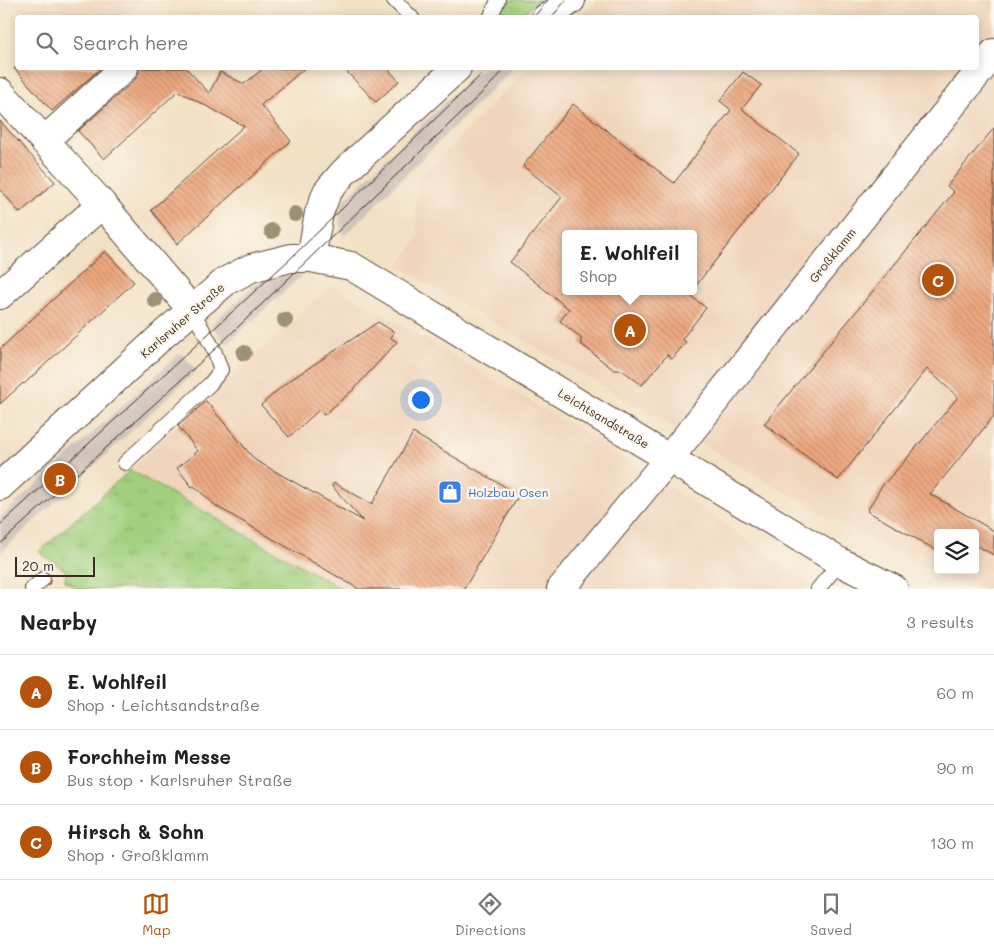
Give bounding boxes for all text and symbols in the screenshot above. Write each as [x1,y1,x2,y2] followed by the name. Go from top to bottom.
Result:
[15,15,979,70] search box
[33,29,61,57] icon: search
[73,30,189,55] text: Search here
[805,224,859,286] street label: Großklamm
[562,230,697,295] popup
[580,240,679,265] text: E. Wohlfeil
[922,261,954,299] pin: C
[580,265,617,286] text: Shop
[136,279,228,361] street label: Karlsruher Straße
[614,311,646,349] pin: A
[555,384,653,452] street label: Leichtsandstraße
[408,387,434,413] your location
[44,460,76,498] pin: B
[437,479,463,505] shop icon: Holzbau Osen
[468,484,548,500] place label: Holzbau Osen
[934,529,979,574] map controls
[934,529,979,574] button: layers
[15,554,95,577] scale bar
[22,556,54,575] text: 20 m
[20,608,97,635] text: Nearby
[906,611,974,632] text: 3 results
[67,669,167,694] text: E. Wohlfeil
[30,682,42,703] text: A
[937,682,974,703] text: 60 m
[67,694,260,715] text: Shop · Leichtsandstraße
[67,744,231,769] text: Forchheim Messe
[31,757,41,778] text: B
[937,757,974,778] text: 90 m
[67,769,292,790] text: Bus stop · Karlsruher Straße
[67,819,204,844] text: Hirsch & Sohn
[30,832,42,853] text: C
[930,832,974,853] text: 130 m
[67,844,209,865] text: Shop · Großklamm
[142,890,171,939] tab: Map
[455,890,526,939] tab: Directions
[810,890,852,939] tab: Saved

